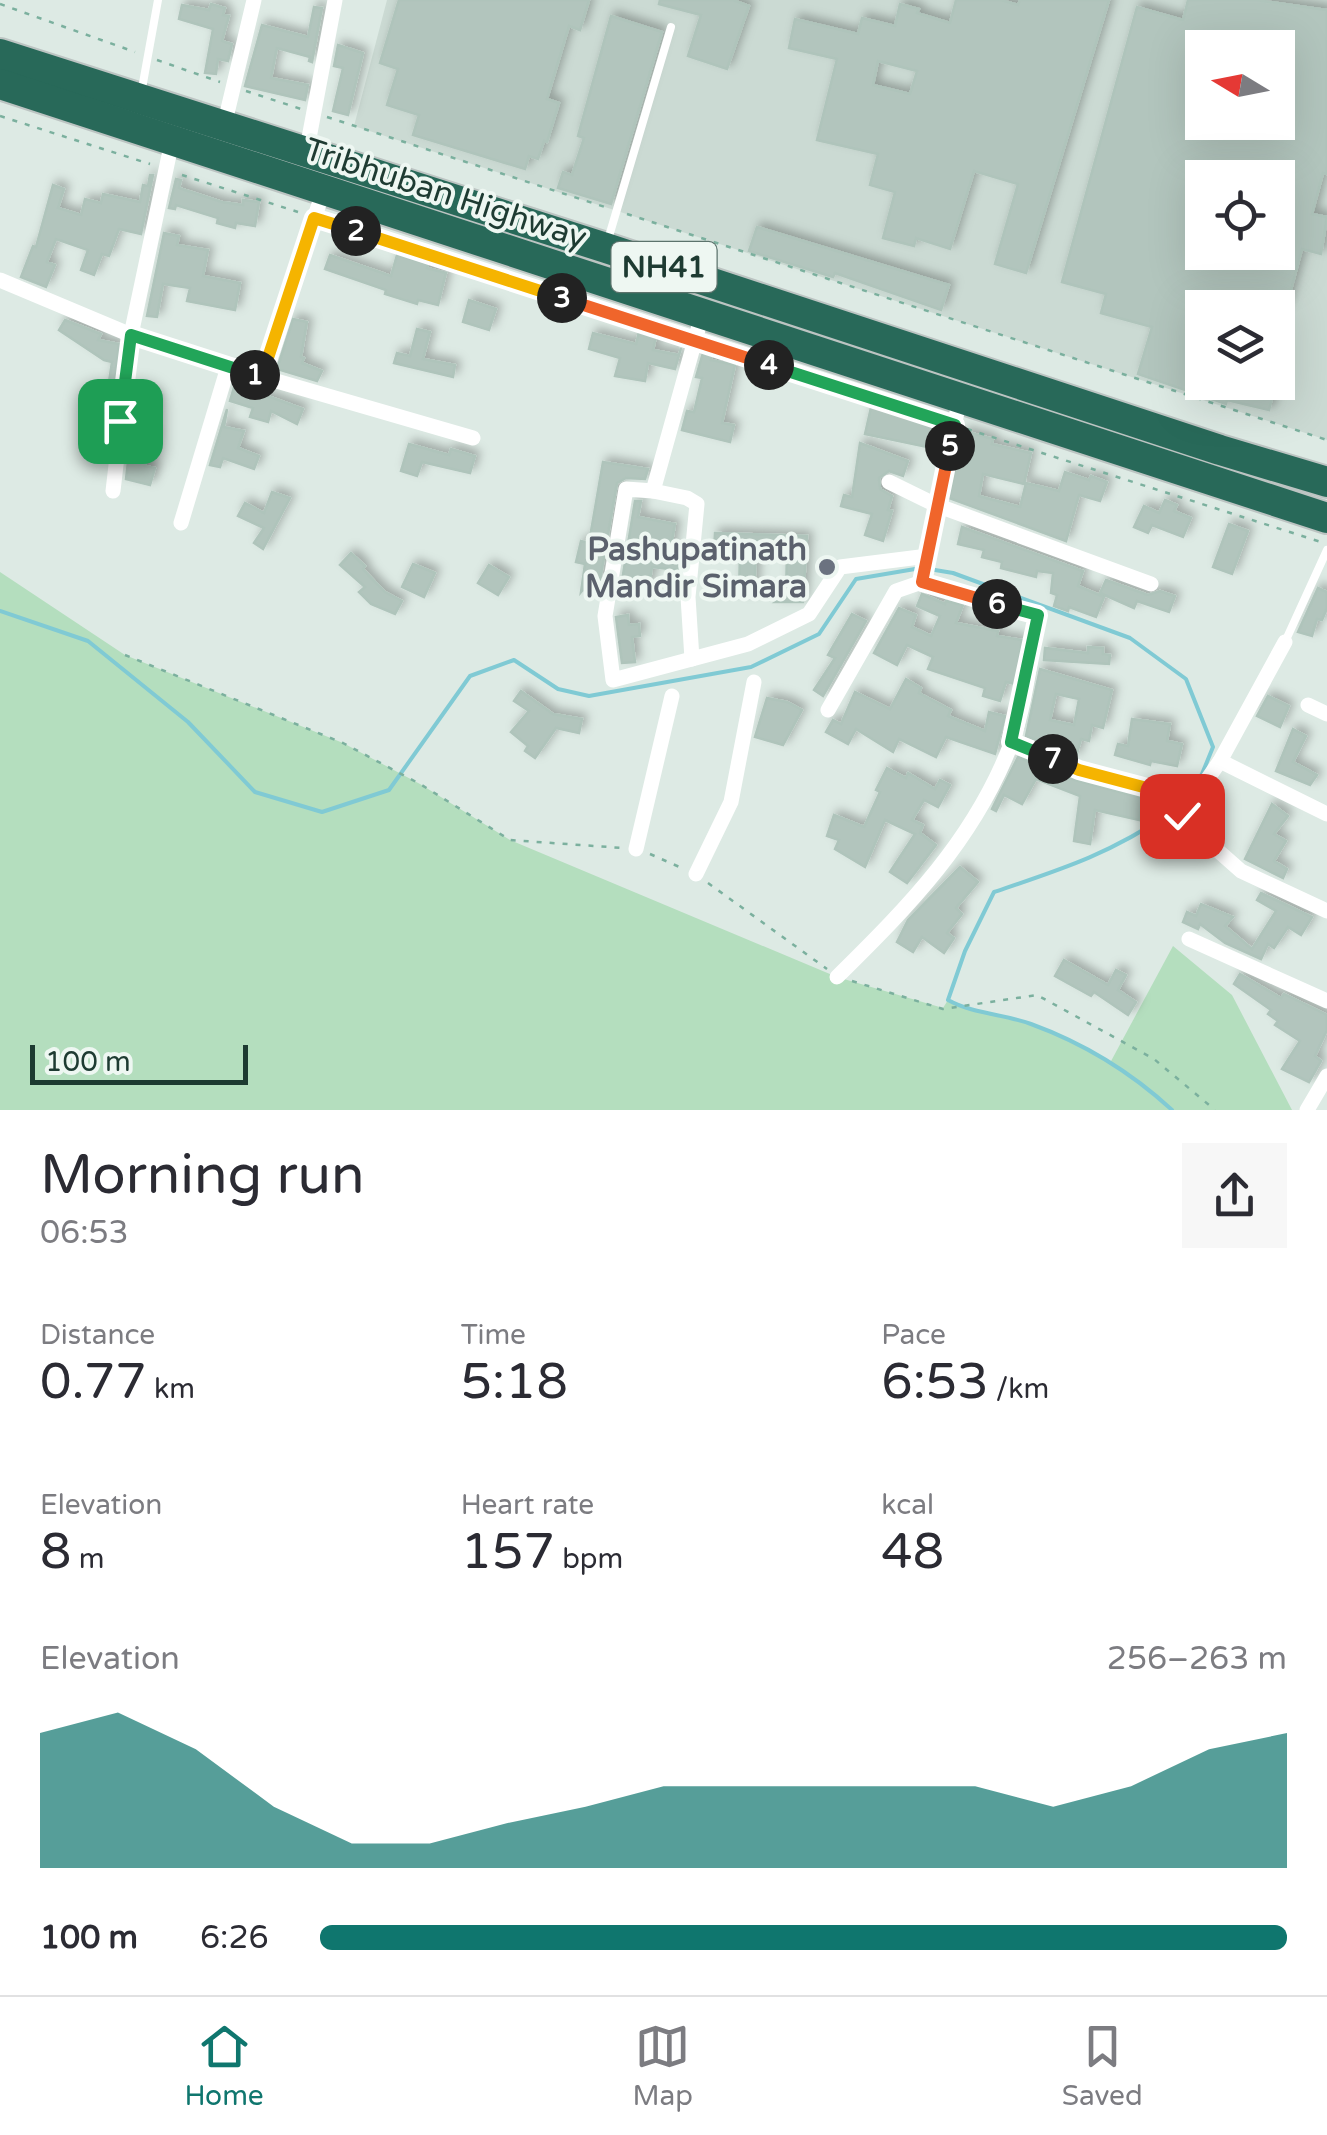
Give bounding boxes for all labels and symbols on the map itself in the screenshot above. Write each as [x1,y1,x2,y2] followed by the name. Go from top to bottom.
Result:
[1185,30,1295,140] north arrow
[300,130,591,257] street label: Tribhuban Highway
[331,206,381,256] pin: 2
[612,242,716,292] road number: NH41
[537,273,587,323] pin: 3
[744,340,794,390] pin: 4
[230,350,280,400] pin: 1
[78,379,163,464] pin
[925,421,975,471] pin: 5
[585,531,807,606] place label: Pashupatinath Mandir Simara
[816,556,838,578] marker: Pashupatinath Mandir Simara
[972,579,1022,629] pin: 6
[1028,734,1078,784] pin: 7
[1140,774,1225,859] pin
[30,1040,248,1084] scale bar

